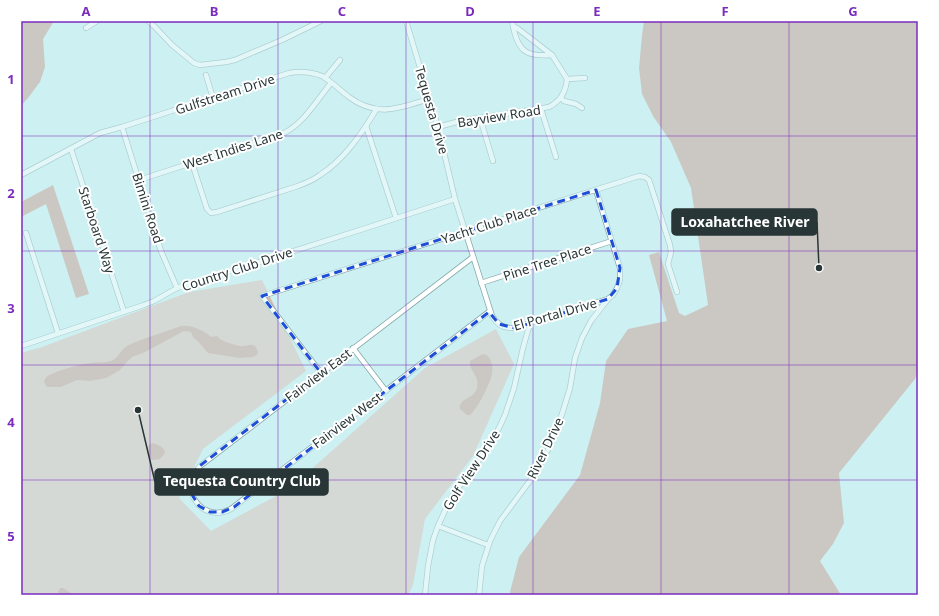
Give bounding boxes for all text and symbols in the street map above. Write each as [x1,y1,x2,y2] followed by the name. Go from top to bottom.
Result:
[82,2,91,20] text: A
[210,2,218,20] text: B
[338,2,346,20] text: C
[465,2,475,20] text: D
[593,2,601,20] text: E
[721,2,729,20] text: F
[848,2,858,20] text: G
[411,64,453,156] street label: Tequesta Drive
[173,69,277,119] street label: Gulfstream Drive
[7,70,15,88] text: 1
[456,101,542,131] street label: Bayview Road
[181,124,285,174] street label: West Indies Lane
[128,170,168,246] street label: Bimini Road
[7,184,15,202] text: 2
[75,184,120,276] street label: Starboard Way
[439,200,539,248] street label: Yacht Club Place
[672,209,817,235] callout: Loxahatchee River
[681,212,810,231] text: Loxahatchee River
[501,239,593,285] street label: Pine Tree Place
[179,243,295,295] street label: Country Club Drive
[511,294,599,334] street label: El Portal Drive
[7,299,15,317] text: 3
[281,344,355,406] street label: Fairview East
[308,388,386,452] street label: Fairview West
[7,413,15,431] text: 4
[522,414,568,482] street label: River Drive
[438,426,504,514] street label: Golf View Drive
[155,469,328,495] callout: Tequesta Country Club
[163,471,321,490] text: Tequesta Country Club
[7,527,15,545] text: 5

